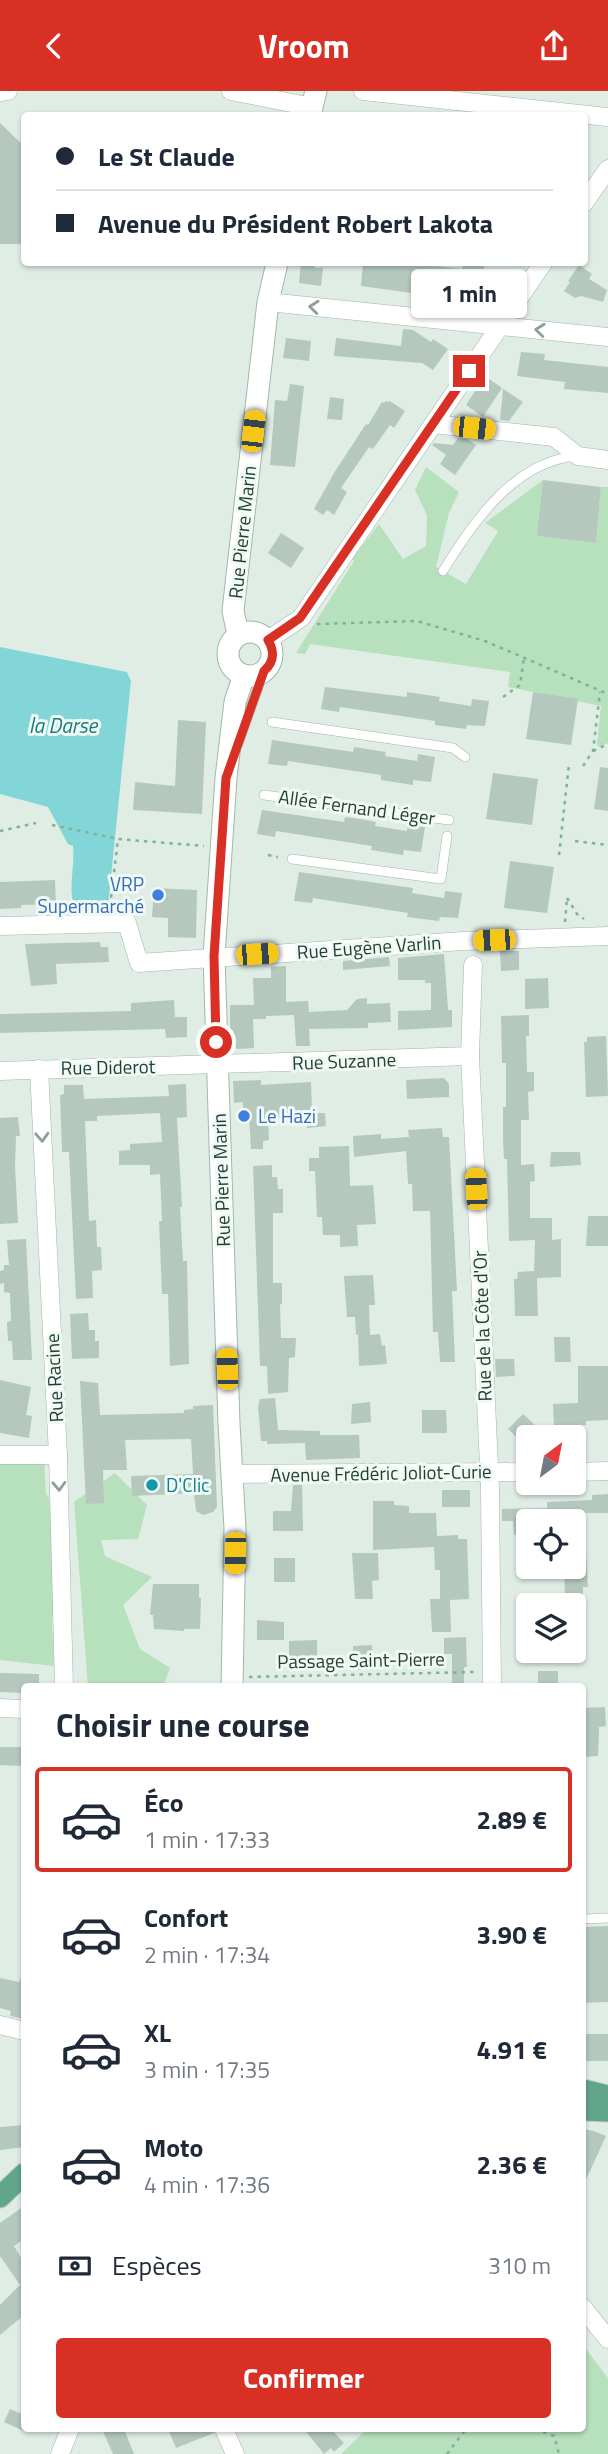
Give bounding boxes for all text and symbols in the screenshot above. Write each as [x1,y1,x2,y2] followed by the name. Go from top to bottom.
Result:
[258,22,350,70] text: Vroom
[35,27,73,65] icon: back
[535,27,573,65] icon: share
[98,137,235,176] text: Le St Claude
[98,204,493,243] text: Avenue du Président Robert Lakota
[411,269,527,319] callout: 1 min
[441,276,497,311] text: 1 min
[308,299,320,314] one-way arrow
[534,323,546,338] one-way arrow
[453,355,485,387] route end
[241,409,266,453] car
[453,415,496,441] car
[220,464,263,600] street label: Rue Pierre Marin
[29,709,98,741] water label: la Darse
[277,781,438,832] street label: Allée Fernand Léger
[38,869,144,920] place label: VRP Supermarché
[150,887,166,903] marker: VRP Supermarché
[296,927,442,966] street label: Rue Eugène Varlin
[473,929,516,951] car
[236,942,279,966] car
[200,1026,232,1058] route start
[291,1044,396,1077] street label: Rue Suzanne
[60,1051,156,1082] street label: Rue Diderot
[258,1101,316,1130] place label: Le Hazi
[236,1108,252,1124] marker: Le Hazi
[204,1113,237,1247] street label: Rue Pierre Marin
[34,1132,49,1143] one-way arrow
[465,1167,488,1211] car
[464,1250,499,1402] street label: Rue de la Côte d'Or
[37,1333,70,1423] street label: Rue Racine
[216,1348,239,1390] car
[516,1425,586,1495] north arrow
[516,1425,586,1663] map controls
[270,1456,492,1489] street label: Avenue Frédéric Joliot-Curie
[166,1470,209,1499] place label: D'Clic
[144,1477,160,1493] marker: D'Clic
[51,1481,66,1492] one-way arrow
[516,1509,586,1579] button: locate
[225,1532,246,1574] car
[516,1593,586,1663] button: layers
[277,1644,445,1675] street label: Passage Saint-Pierre
[56,1701,310,1749] text: Choisir une course
[144,1783,184,1822] text: Éco
[60,1788,123,1851] icon: car
[476,1800,547,1839] text: 2.89 €
[144,1822,270,1857] text: 1 min · 17:33
[144,1898,228,1937] text: Confort
[60,1903,123,1966] icon: car
[476,1915,547,1954] text: 3.90 €
[144,1937,270,1972] text: 2 min · 17:34
[144,2013,171,2052] text: XL
[60,2018,123,2081] icon: car
[476,2030,547,2069] text: 4.91 €
[144,2052,270,2087] text: 3 min · 17:35
[144,2128,203,2167] text: Moto
[60,2133,123,2196] icon: car
[476,2145,547,2184] text: 2.36 €
[144,2167,270,2202] text: 4 min · 17:36
[112,2246,202,2285] text: Espèces
[56,2247,94,2285] icon: cash
[488,2248,551,2283] text: 310 m
[56,2338,551,2418] button: Confirmer

